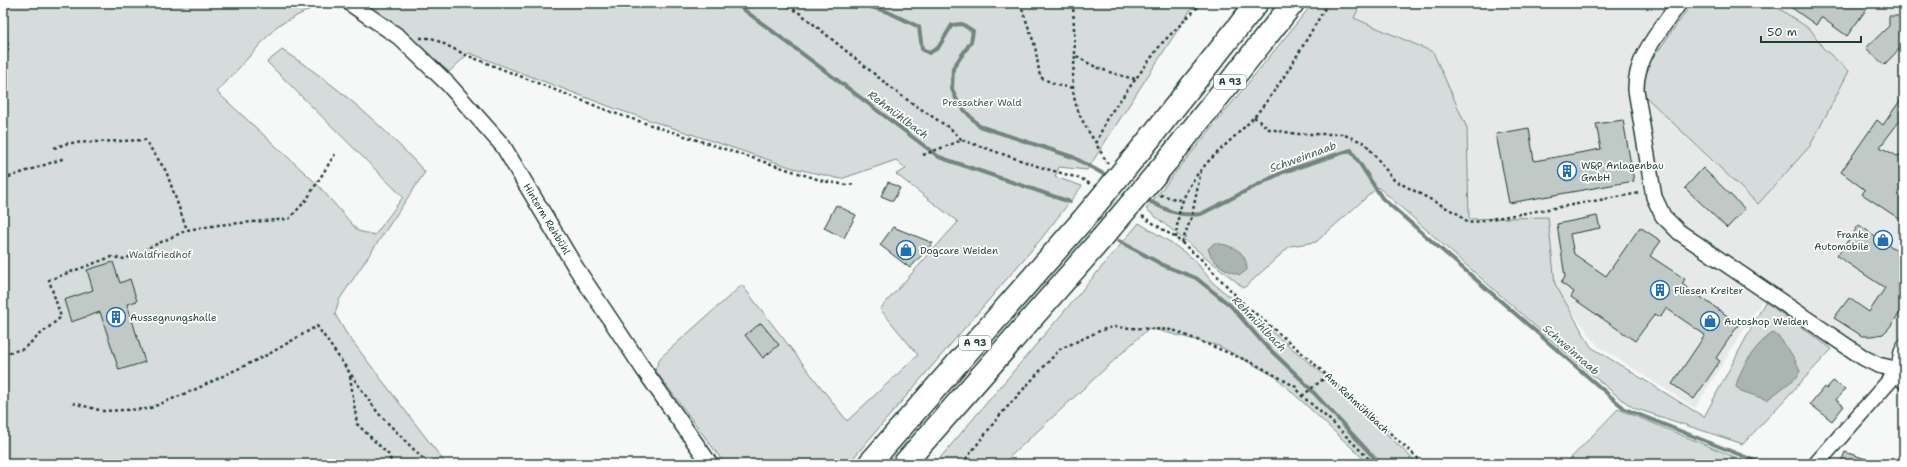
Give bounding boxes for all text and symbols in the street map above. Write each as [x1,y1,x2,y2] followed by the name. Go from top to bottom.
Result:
[1761,18,1861,44] scale bar
[1767,24,1797,40] text: 50 m
[1214,75,1246,89] road number: A 93
[865,87,931,143] water label: Rehmühlbach
[942,96,1022,109] park label: Pressather Wald
[1267,138,1339,176] water label: Schweinnaab
[1581,159,1664,184] place label: W&P Anlagenbau GmbH
[1556,160,1578,182] building icon: W&P Anlagenbau GmbH
[521,181,573,257] street label: Hinterm Rehbühl
[1814,228,1869,253] place label: Franke Automobile
[1872,229,1894,251] shop icon: Franke Automobile
[895,239,917,261] shop icon: Dogcare Weiden
[920,244,998,257] place label: Dogcare Weiden
[129,248,192,261] park label: Waldfriedhof
[1649,279,1671,301] building icon: Fliesen Kreiter
[1674,284,1743,297] place label: Fliesen Kreiter
[1229,293,1289,355] water label: Rehmühlbach
[105,306,127,328] building icon: Aussegnungshalle
[1699,310,1721,332] shop icon: Autoshop Weiden
[130,311,217,324] place label: Aussegnungshalle
[1724,315,1808,328] place label: Autoshop Weiden
[1540,321,1603,379] water label: Schweinnaab
[959,336,991,350] road number: A 93
[1322,370,1392,436] street label: Am Rehmühlbach

